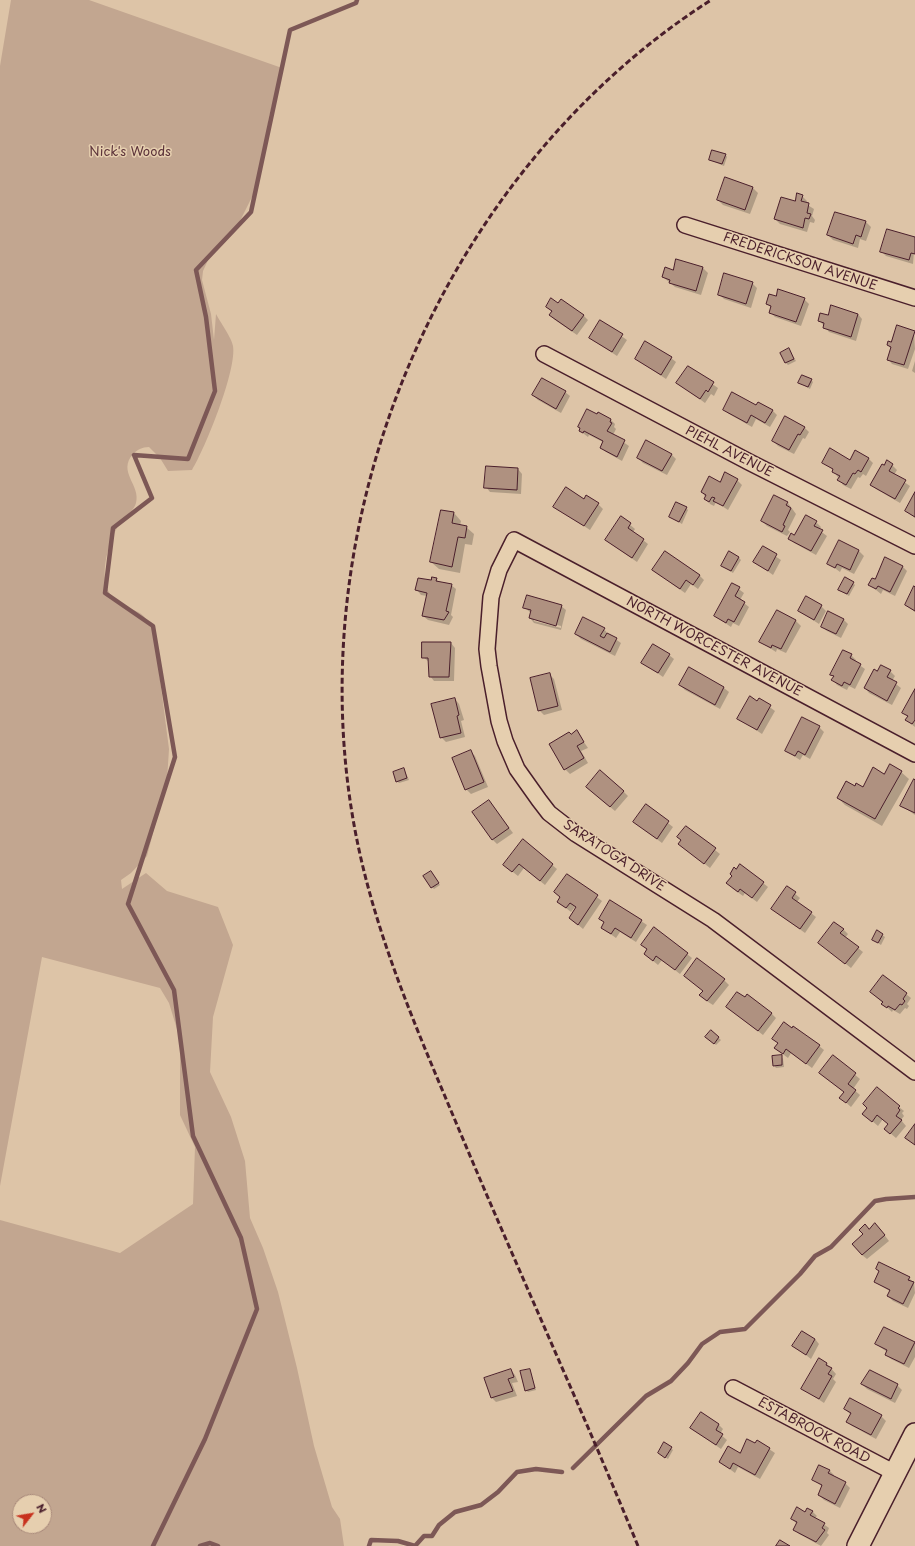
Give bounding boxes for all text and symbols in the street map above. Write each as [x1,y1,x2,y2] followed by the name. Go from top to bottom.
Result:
[89,144,171,160] park label: Nick's Woods
[721,230,879,294] street label: FREDERICKSON AVENUE
[683,423,775,481] street label: PIEHL AVENUE
[623,594,805,700] street label: NORTH WORCESTER AVENUE
[560,817,668,895] street label: SARATOGA DRIVE
[755,1395,873,1467] street label: ESTABROOK ROAD
[12,1494,52,1534] north arrow
[32,1500,51,1516] text: N

